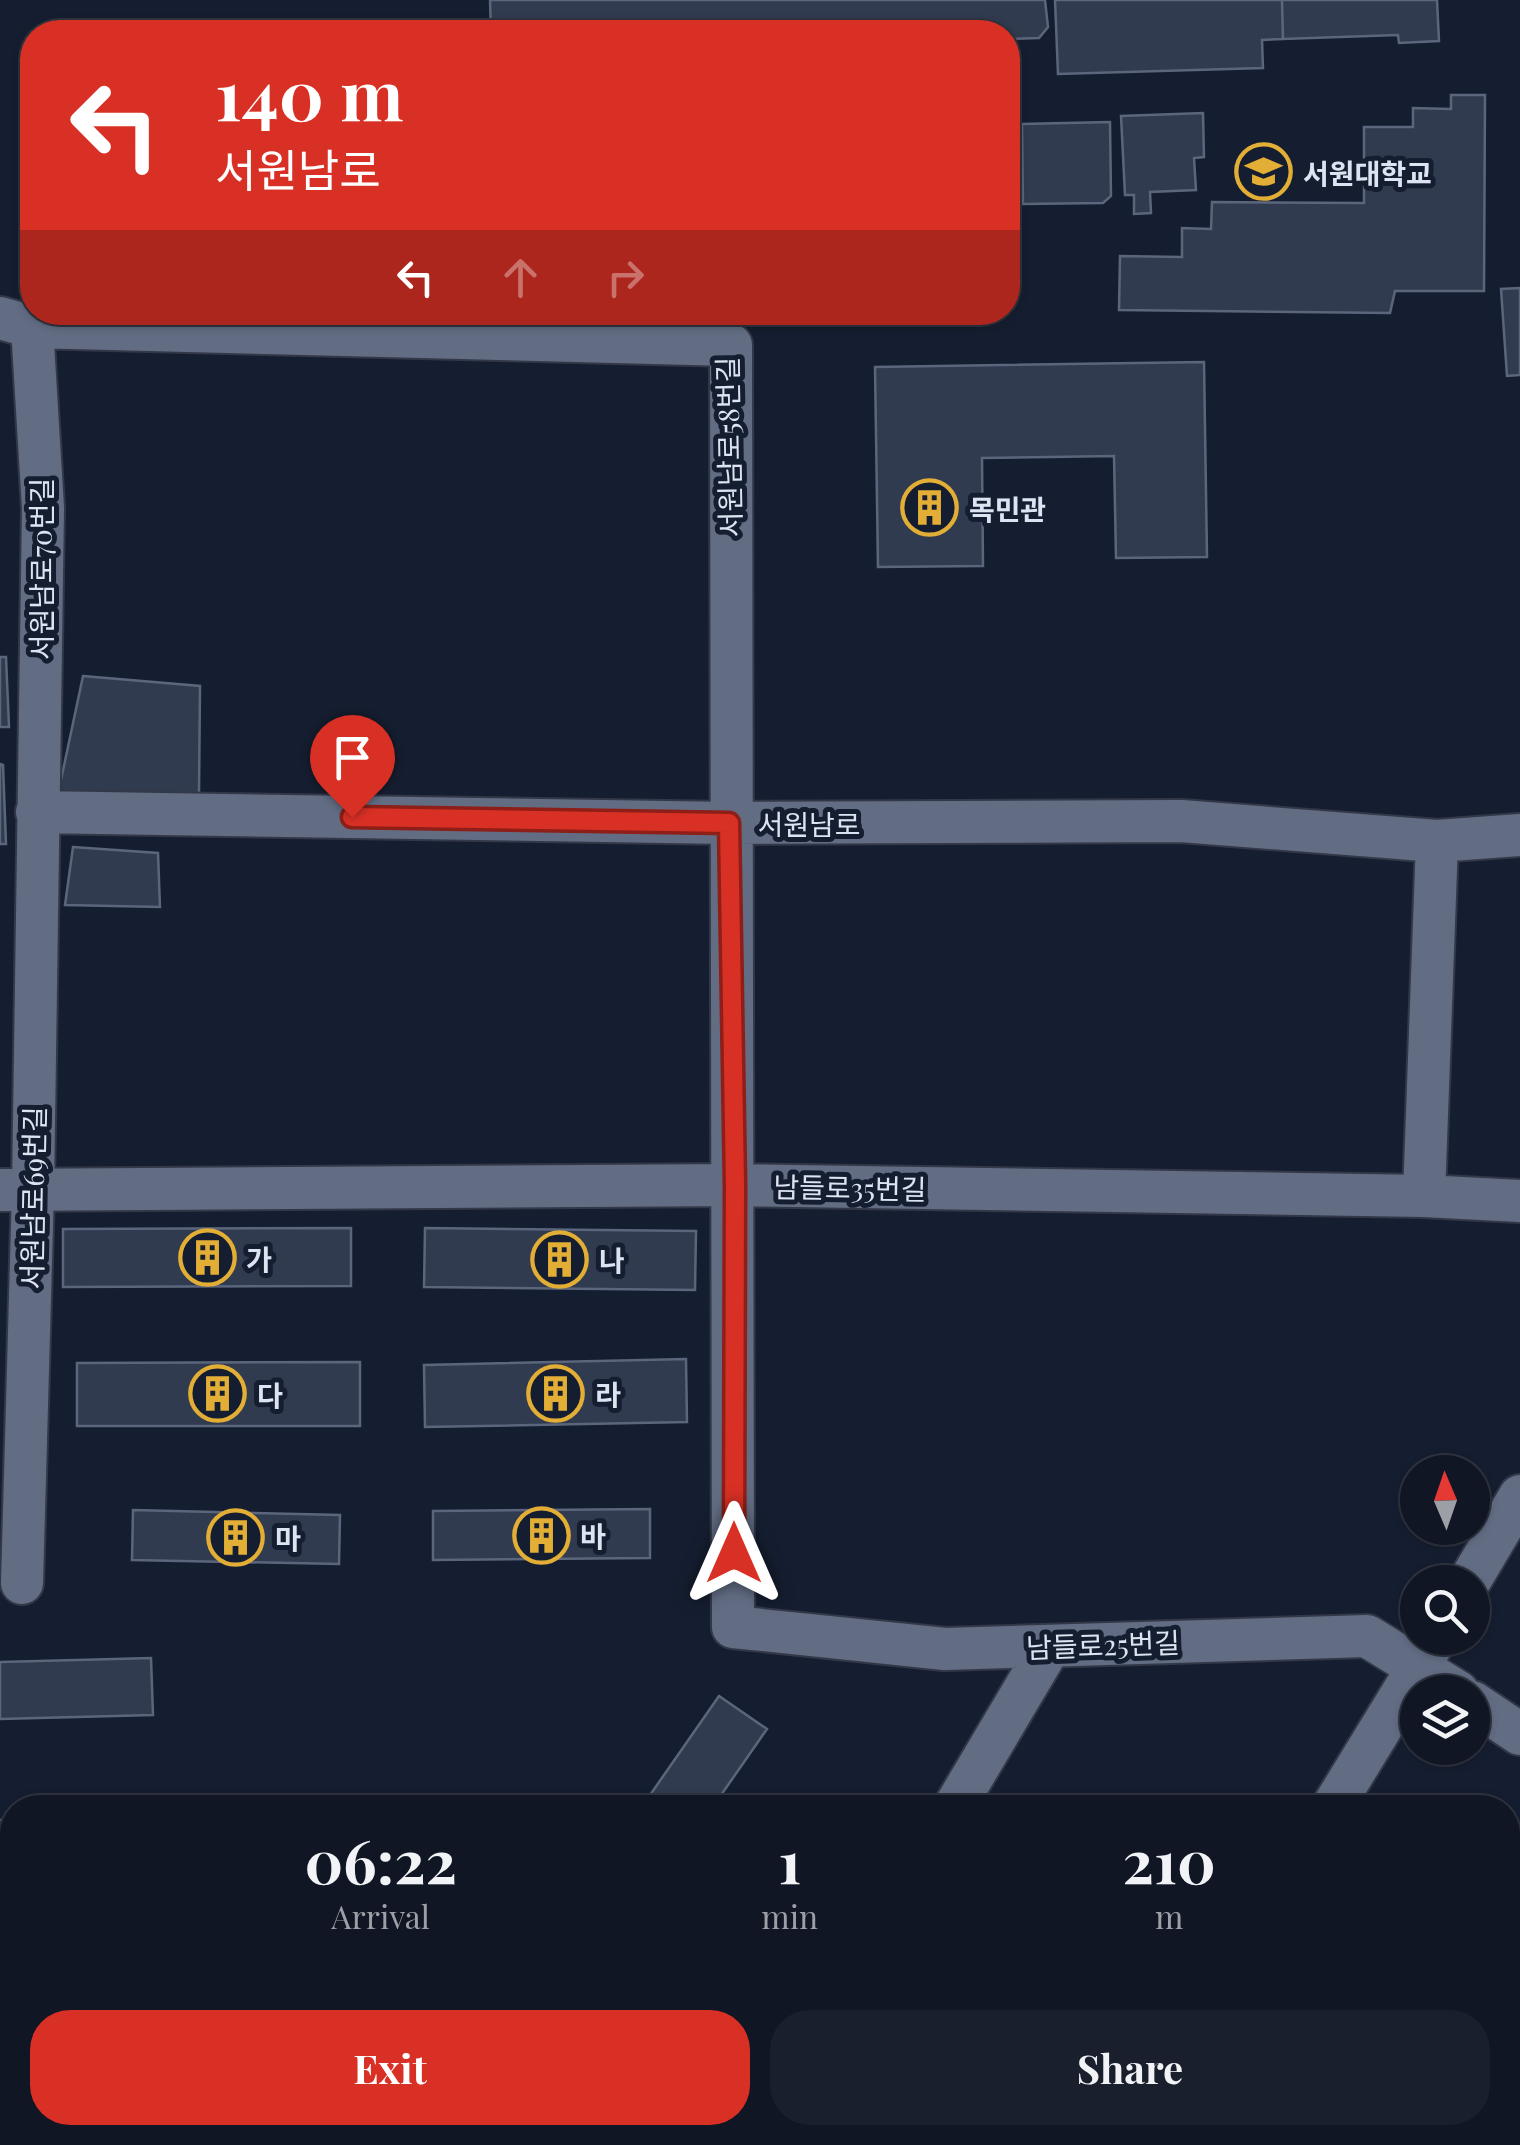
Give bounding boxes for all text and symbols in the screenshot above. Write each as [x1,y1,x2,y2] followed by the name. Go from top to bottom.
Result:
[215,45,404,139] text: 140 m
[50,60,180,190] icon: left
[215,138,381,198] text: 서원남로
[1234,142,1294,202] school or university icon: 서원대학교
[1303,154,1432,191] place label: 서원대학교
[388,250,443,305] icon: left
[493,250,548,305] icon: ahead
[598,250,653,305] icon: right
[708,356,748,538] street label: 서원남로58번길
[22,478,59,660] street label: 서원남로70번길
[900,478,960,538] building icon: 목민관
[969,490,1046,527] place label: 목민관
[310,715,395,818] pin
[325,730,380,785] icon: arrive
[757,805,861,842] street label: 서원남로
[12,1106,52,1290] street label: 서원남로69번길
[773,1167,927,1207] street label: 남들로35번길
[177,1228,237,1288] building icon: 가
[530,1229,590,1289] building icon: 나
[246,1240,272,1277] place label: 가
[599,1241,625,1278] place label: 나
[526,1363,586,1423] building icon: 라
[188,1364,248,1424] building icon: 다
[595,1375,621,1412] place label: 라
[257,1376,283,1413] place label: 다
[1400,1455,1490,1545] north arrow
[1400,1455,1490,1765] map controls
[682,1501,786,1605] position arrow
[511,1505,571,1565] building icon: 바
[206,1507,266,1567] building icon: 마
[580,1517,606,1554] place label: 바
[275,1519,301,1556] place label: 마
[1400,1565,1490,1655] button: search
[1025,1623,1181,1665] street label: 남들로25번길
[1400,1675,1490,1765] button: layers
[304,1819,457,1899] text: 06:22
[778,1819,801,1899] text: 1
[1123,1819,1216,1899] text: 210
[331,1894,430,1937] text: Arrival
[761,1894,818,1937] text: min
[1155,1894,1183,1937] text: m
[30,2010,750,2125] button: Exit
[770,2010,1490,2125] button: Share

